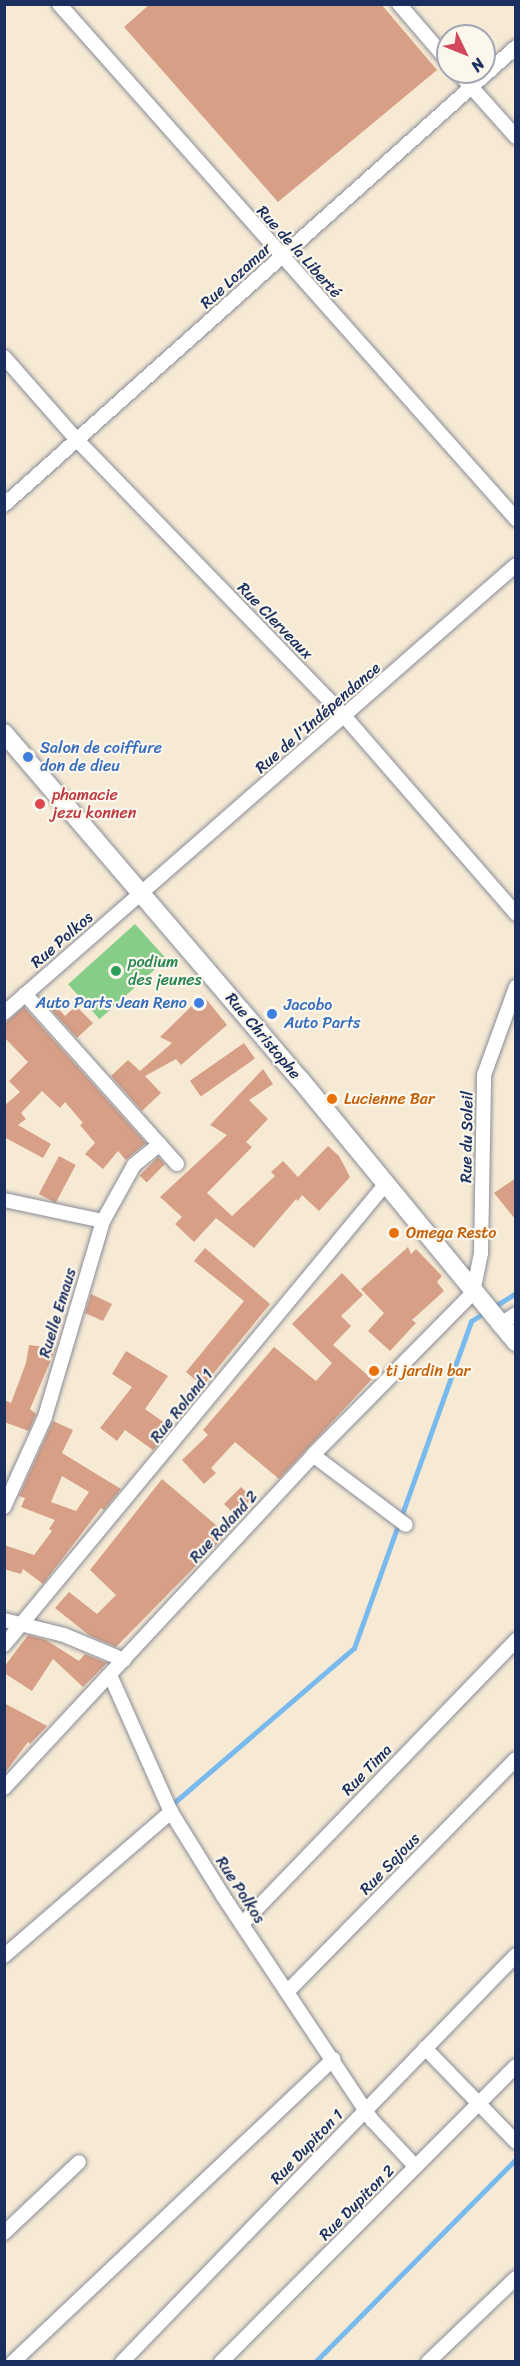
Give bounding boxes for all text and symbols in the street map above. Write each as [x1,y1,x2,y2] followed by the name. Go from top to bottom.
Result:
[436,24,496,84] north arrow
[464,51,492,79] text: N
[252,202,346,302] street label: Rue de la Liberté
[197,239,275,313] street label: Rue Lozamar
[233,578,317,664] street label: Rue Clerveaux
[251,658,385,778] street label: Rue de l'Indépendance
[40,738,162,776] place label: Salon de coiffure don de dieu
[21,750,35,764] marker: Salon de coiffure don de dieu
[52,785,137,823] place label: phamacie jezu konnen
[33,797,47,811] marker: phamacie jezu konnen
[27,908,97,972] street label: Rue Polkos
[128,952,201,990] place label: podium des jeunes
[109,964,123,978] marker: podium des jeunes
[222,989,304,1083] street label: Rue Christophe
[35,993,187,1013] place label: Auto Parts Jean Reno
[284,995,360,1033] place label: Jacobo Auto Parts
[192,996,206,1010] marker: Auto Parts Jean Reno
[265,1007,279,1021] marker: Jacobo Auto Parts
[344,1089,434,1109] place label: Lucienne Bar
[457,1091,477,1183] street label: Rue du Soleil
[325,1092,339,1106] marker: Lucienne Bar
[406,1223,498,1243] place label: Omega Resto
[387,1226,401,1240] marker: Omega Resto
[35,1266,81,1360] street label: Ruelle Emaus
[386,1361,470,1381] place label: ti jardin bar
[367,1364,381,1378] marker: ti jardin bar
[146,1365,218,1447] street label: Rue Roland 1
[186,1487,262,1567] street label: Rue Roland 2
[338,1740,396,1800] street label: Rue Tima
[356,1829,424,1899] street label: Rue Sajous
[211,1853,269,1927] street label: Rue Polkos
[267,2106,347,2188] street label: Rue Dupiton 1
[315,2161,399,2245] street label: Rue Dupiton 2

